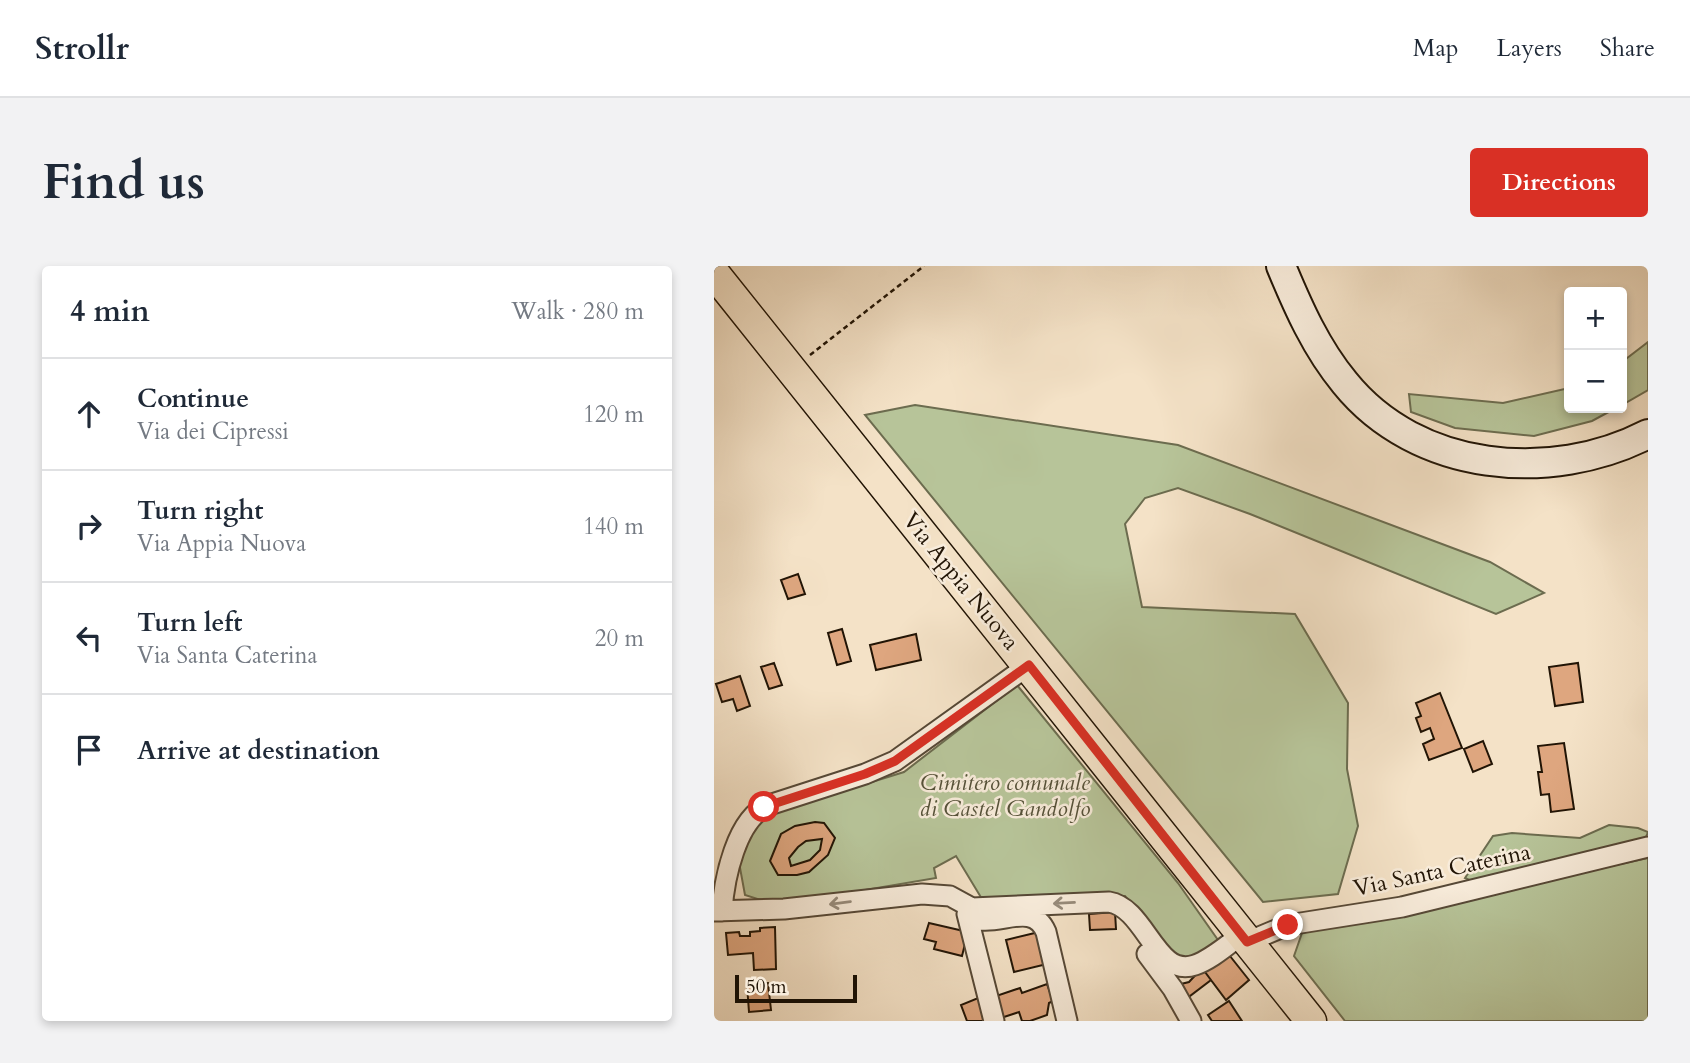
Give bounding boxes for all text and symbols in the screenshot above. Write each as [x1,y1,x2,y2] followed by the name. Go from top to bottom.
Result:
[35,26,129,71] text: Strollr
[1413,32,1459,65] text: Map
[1497,32,1562,65] text: Layers
[1600,32,1655,65] text: Share
[1470,148,1648,217] button: Directions
[42,149,205,216] text: Find us
[1564,287,1627,413] map controls
[1564,287,1627,350] button: +
[70,291,150,332] text: 4 min
[511,296,644,327] text: Walk · 280 m
[1564,350,1627,413] button: −
[137,381,249,416] text: Continue
[70,395,108,433] icon: ahead
[583,399,644,430] text: 120 m
[137,416,289,447] text: Via dei Cipressi
[137,493,264,528] text: Turn right
[896,506,1026,657] street label: Via Appia Nuova
[70,507,108,545] icon: right
[583,511,644,542] text: 140 m
[137,528,306,559] text: Via Appia Nuova
[137,605,242,640] text: Turn left
[70,619,108,657] icon: left
[595,623,644,654] text: 20 m
[137,640,318,671] text: Via Santa Caterina
[70,731,108,769] icon: arrive
[137,733,380,768] text: Arrive at destination
[920,767,1091,824] park label: Cimitero comunale di Castel Gandolfo
[748,791,779,822] route start
[1350,836,1534,904] street label: Via Santa Caterina
[829,896,852,909] one-way arrow
[1052,897,1075,910] one-way arrow
[1272,909,1303,940] route end
[735,972,858,1004] scale bar
[746,974,787,1000] text: 50 m

